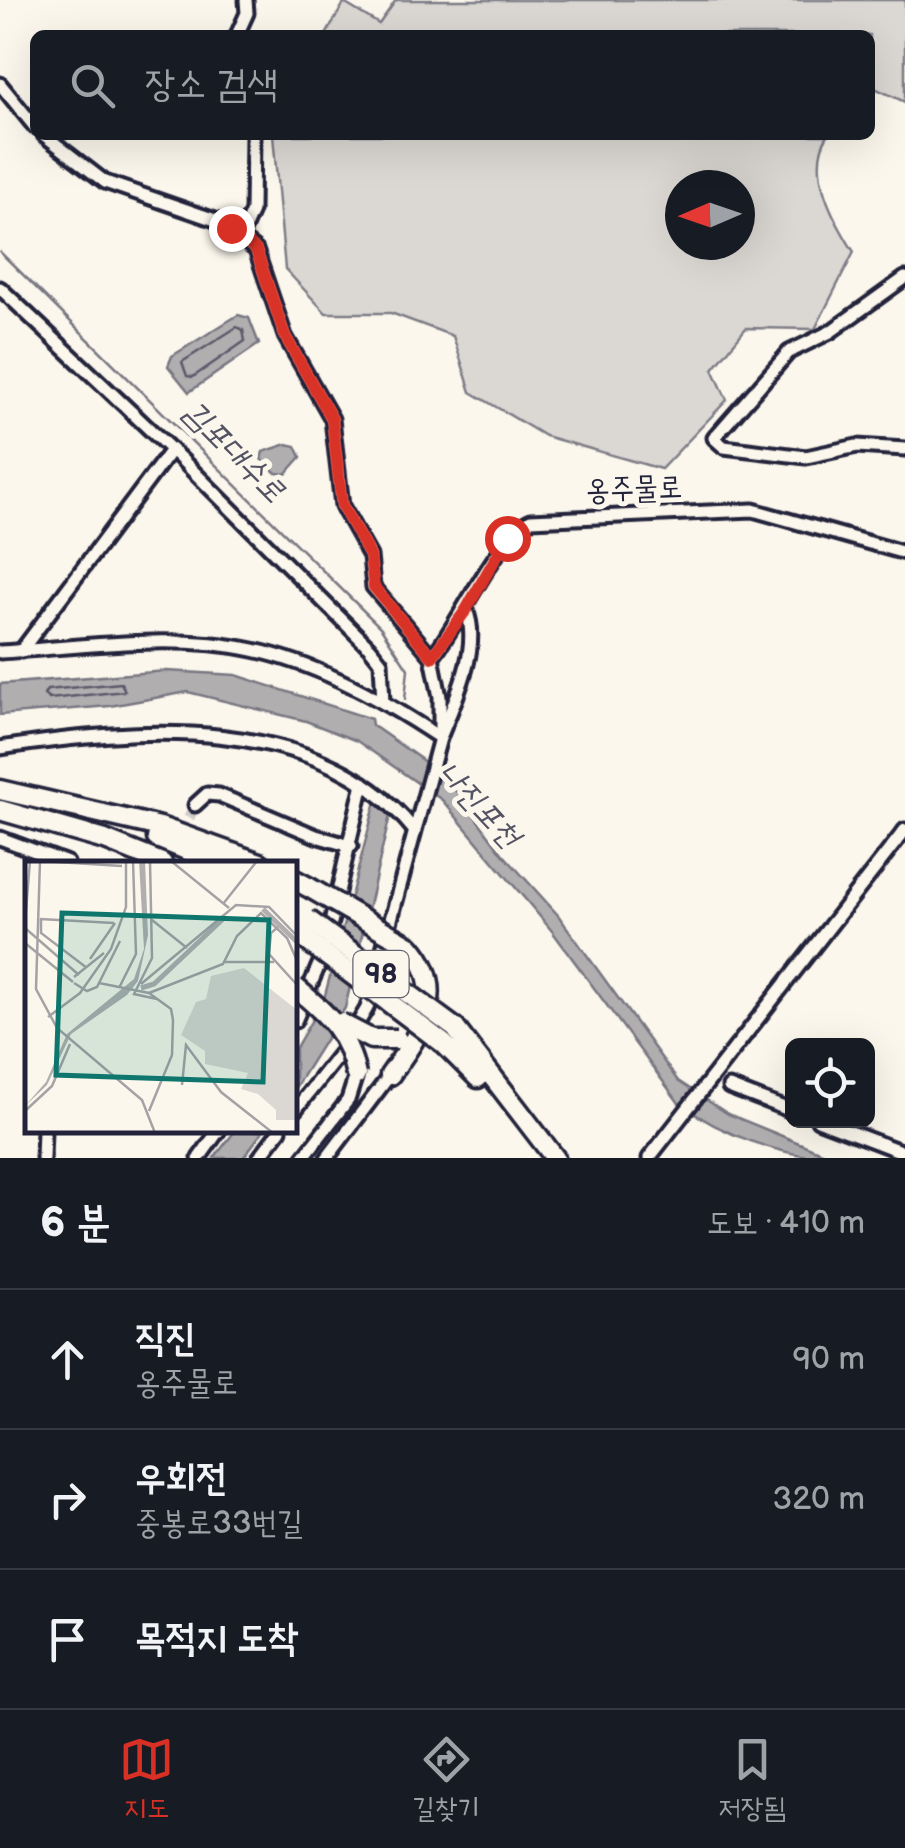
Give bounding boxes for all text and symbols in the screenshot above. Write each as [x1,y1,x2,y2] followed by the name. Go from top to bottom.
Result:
[30,30,875,140] search box
[65,58,120,113] icon: search
[145,62,278,107] text: 장소 검색
[665,170,755,260] north arrow
[209,206,255,252] route end
[175,393,293,511] water label: 김포대수로
[585,469,683,509] street label: 옹주물로
[485,516,531,562] route start
[430,754,531,858] water label: 나진포천
[25,861,298,1133] inset map
[354,951,408,997] road number: 98
[785,1038,875,1128] map controls
[785,1038,875,1128] button: locate
[40,1198,111,1249] text: 6 분
[707,1204,865,1243] text: 도보 · 410 m
[135,1316,196,1361] text: 직진
[40,1332,95,1387] icon: ahead
[793,1340,865,1379] text: 90 m
[135,1364,238,1403] text: 옹주물로
[135,1456,227,1501] text: 우회전
[40,1472,95,1527] icon: right
[773,1480,865,1519] text: 320 m
[135,1504,303,1543] text: 중봉로33번길
[40,1612,95,1667] icon: arrive
[135,1616,298,1661] text: 목적지 도착
[119,1732,174,1827] tab: 지도
[412,1732,480,1827] tab: 길찾기
[718,1732,786,1827] tab: 저장됨

